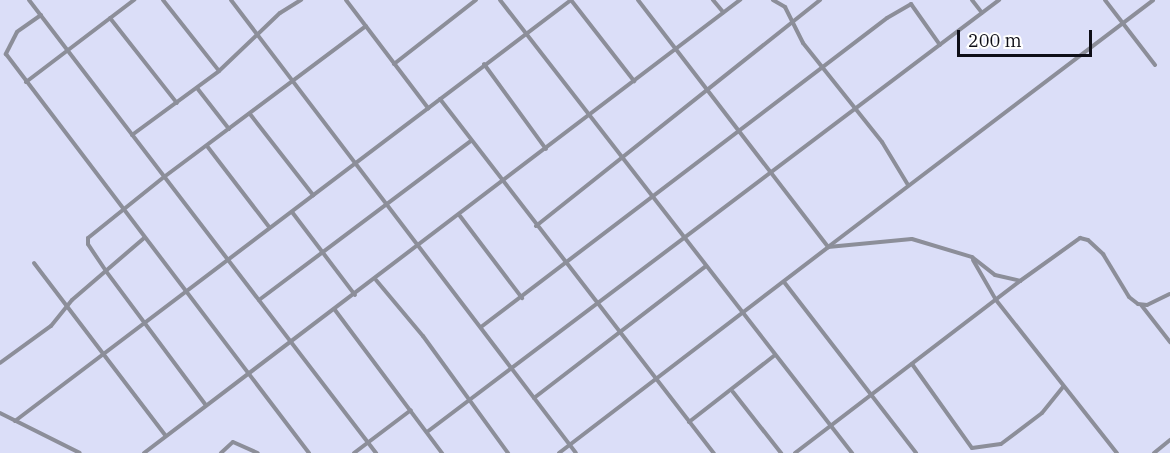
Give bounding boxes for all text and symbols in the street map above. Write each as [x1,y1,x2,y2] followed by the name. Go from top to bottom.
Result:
[960,18,1095,56] scale bar
[968,29,1022,52] text: 200 m

